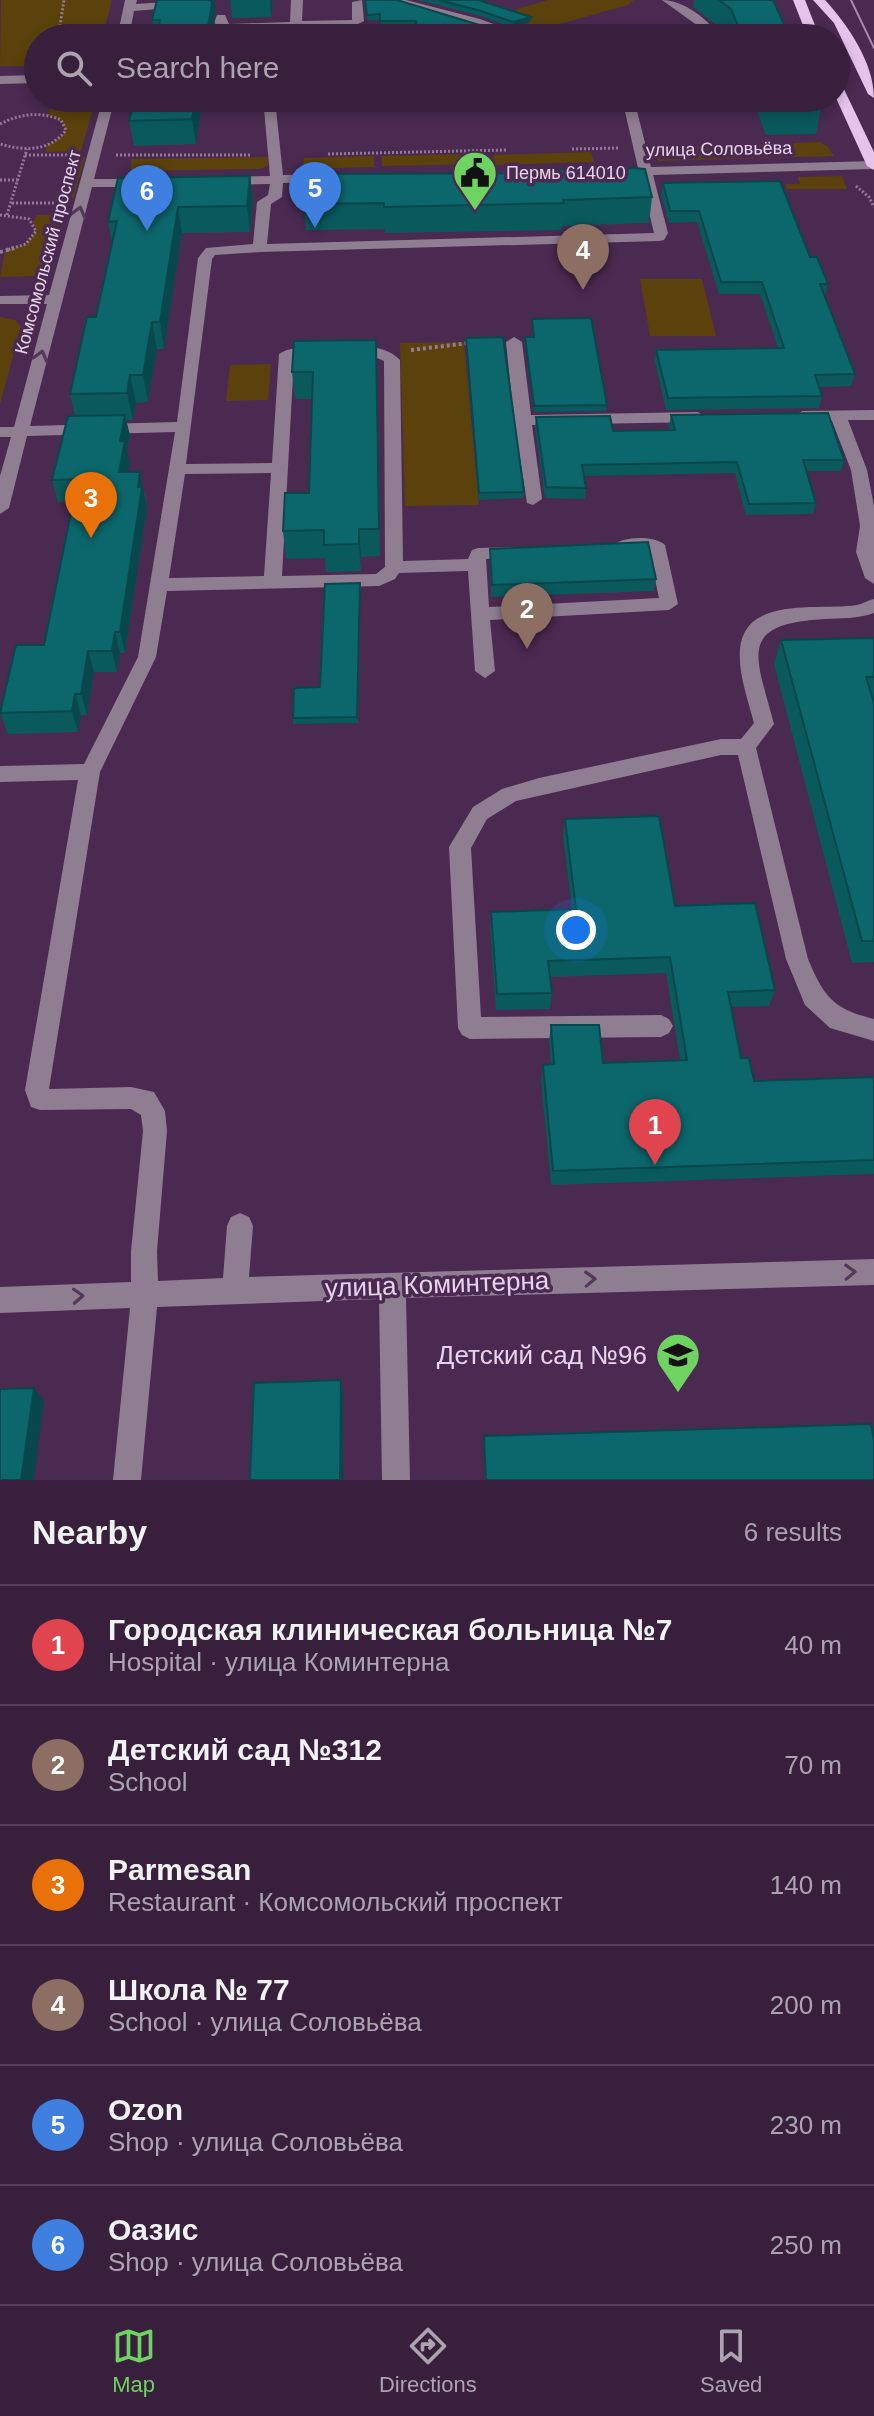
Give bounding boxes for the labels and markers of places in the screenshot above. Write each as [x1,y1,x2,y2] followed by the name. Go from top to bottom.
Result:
[451,149,499,212] public building icon: Пермь 614010
[289,162,341,228] pin: 5
[506,163,626,183] place label: Пермь 614010
[121,165,173,231] pin: 6
[557,224,609,290] pin: 4
[65,472,117,538] pin: 3
[501,583,553,649] pin: 2
[629,1099,681,1165] pin: 1
[654,1331,702,1394] school or university icon: Детский сад №96
[437,1340,647,1370] place label: Детский сад №96

